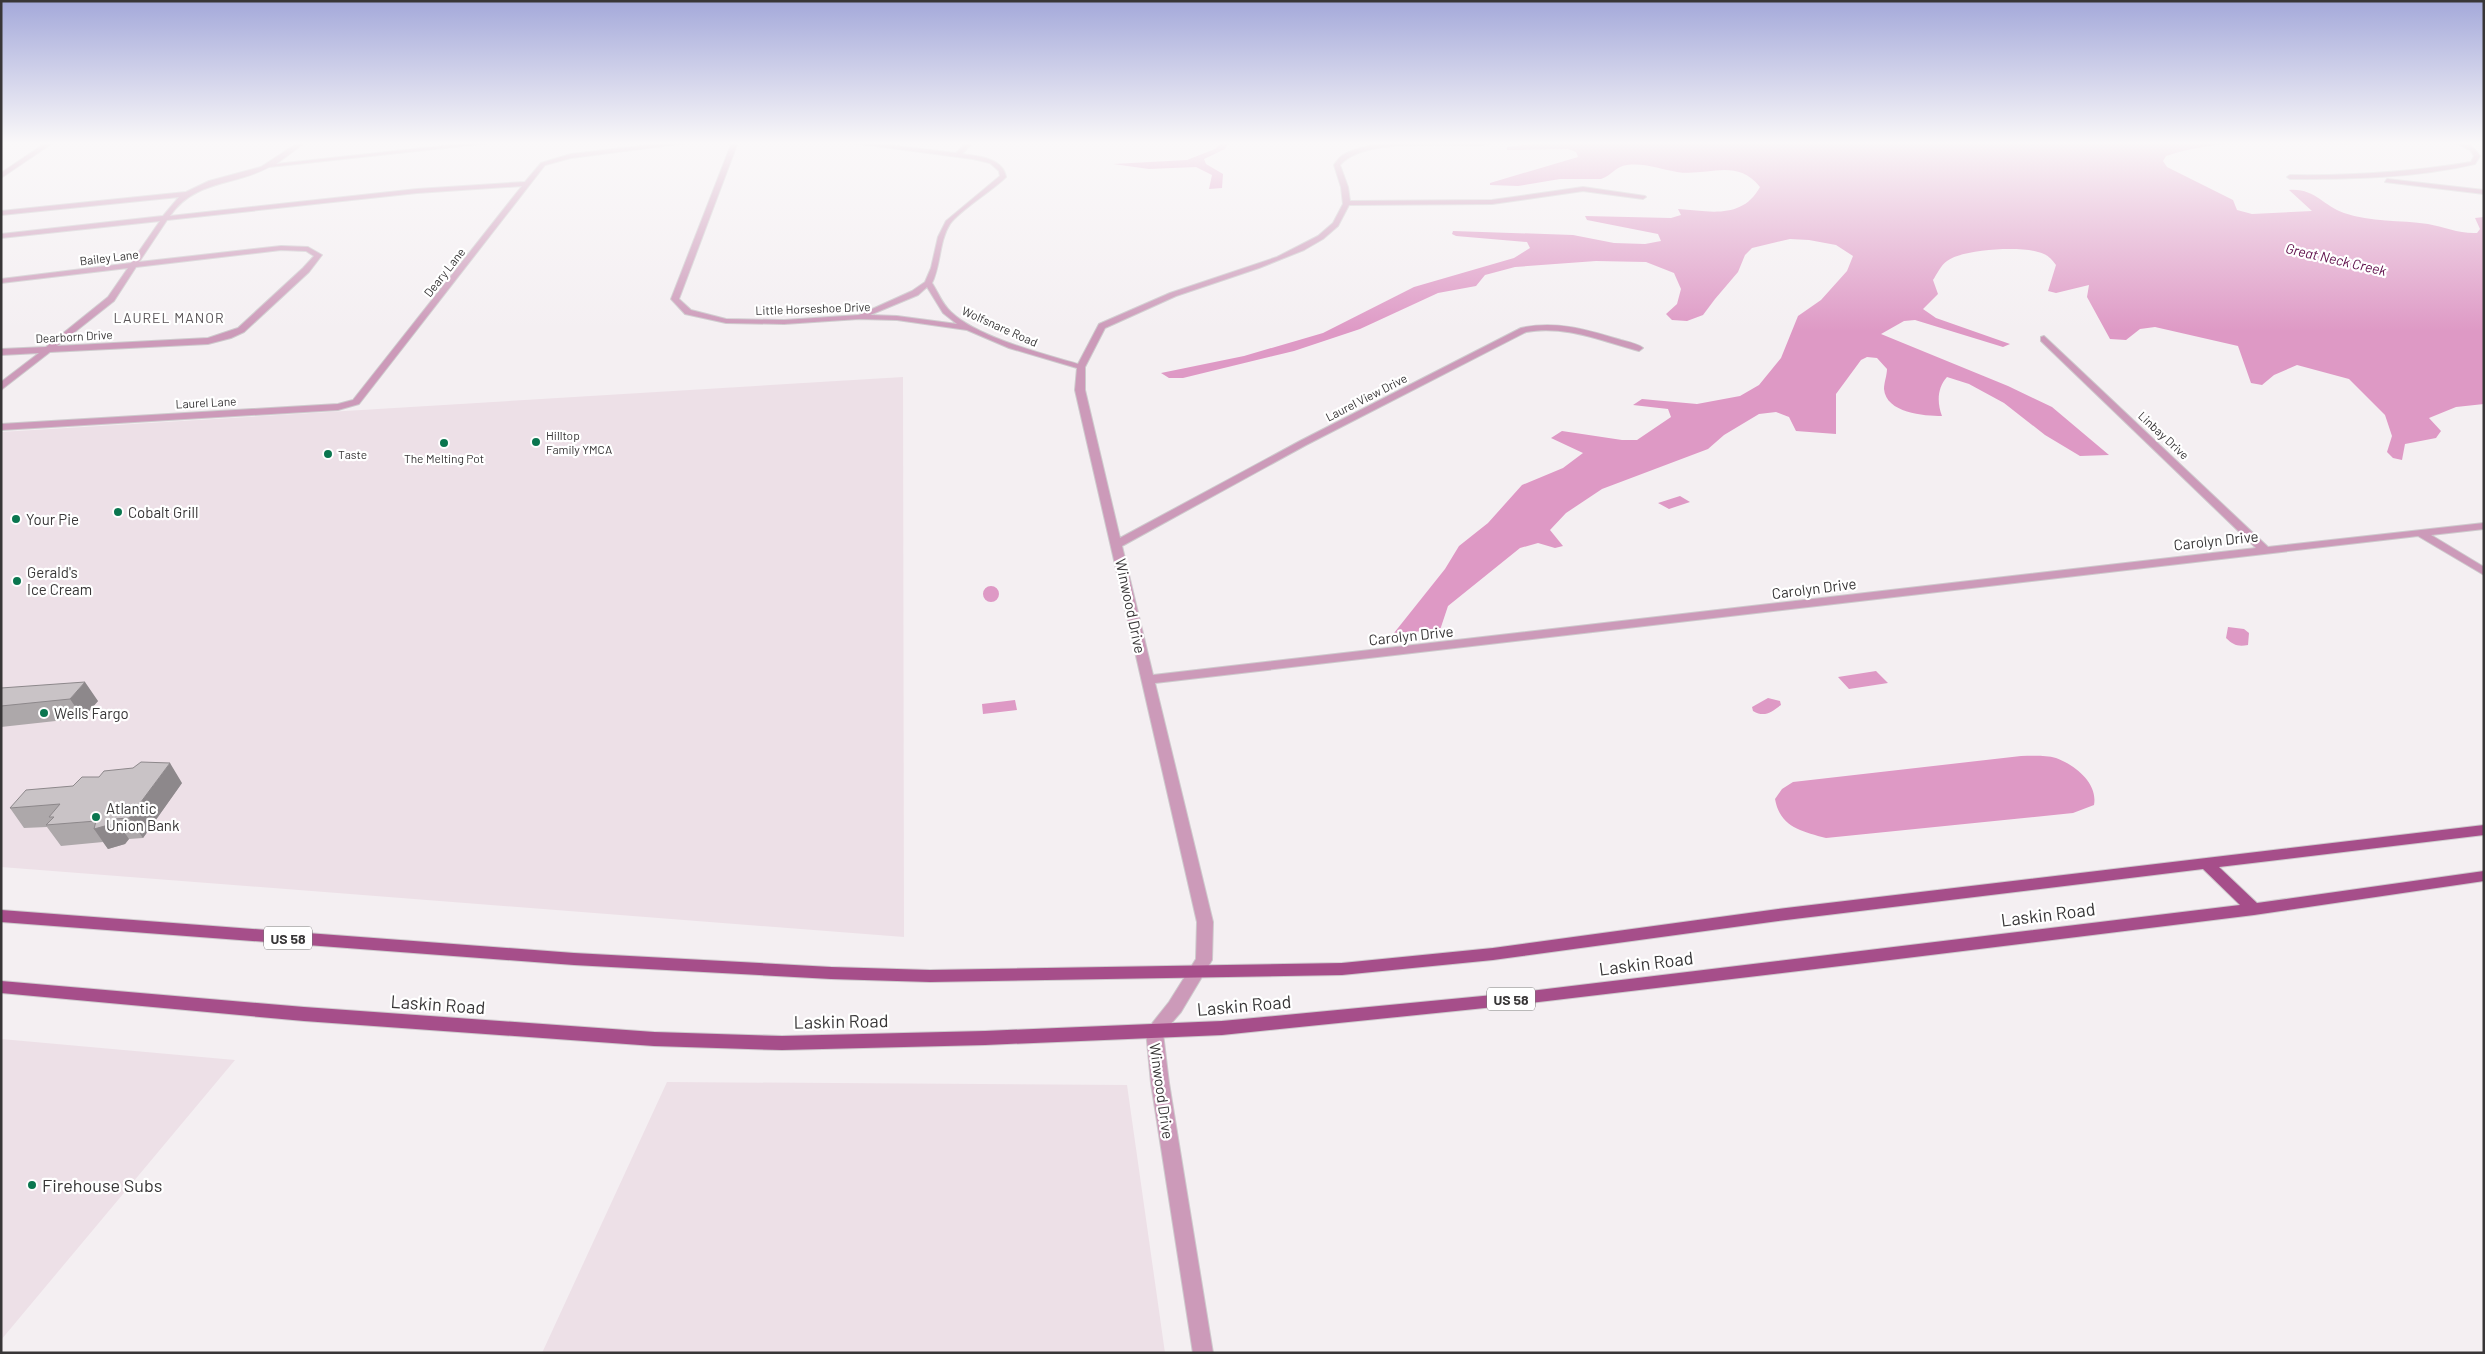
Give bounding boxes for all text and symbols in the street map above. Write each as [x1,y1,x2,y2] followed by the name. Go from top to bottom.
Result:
[2284,239,2388,279] water label: Great Neck Creek
[421,245,467,299] street label: Deary Lane
[79,246,139,268] street label: Bailey Lane
[755,299,871,317] street label: Little Horseshoe Drive
[960,303,1040,349] street label: Wolfsnare Road
[113,309,225,326] district label: LAUREL MANOR
[35,327,113,345] street label: Dearborn Drive
[1323,370,1409,424] street label: Laurel View Drive
[175,393,237,411] street label: Laurel Lane
[2136,408,2192,462] street label: Linbay Drive
[546,428,612,456] place label: Hilltop Family YMCA
[530,436,542,448] marker: Hilltop Family YMCA
[438,437,450,449] marker: The Melting Pot
[338,447,367,461] place label: Taste
[322,448,334,460] marker: Taste
[404,451,484,465] place label: The Melting Pot
[128,503,198,521] place label: Cobalt Grill
[112,506,124,518] marker: Cobalt Grill
[26,510,79,528] place label: Your Pie
[10,513,22,525] marker: Your Pie
[2173,527,2259,553] street label: Carolyn Drive
[1112,557,1150,655] street label: Winwood Drive
[27,563,92,598] place label: Gerald's Ice Cream
[1771,574,1857,602] street label: Carolyn Drive
[11,575,23,587] marker: Gerald's Ice Cream
[1368,622,1454,648] street label: Carolyn Drive
[54,704,129,722] place label: Wells Fargo
[38,707,50,719] marker: Wells Fargo
[106,799,180,834] place label: Atlantic Union Bank
[90,811,102,823] marker: Atlantic Union Bank
[2000,897,2096,931] street label: Laskin Road
[264,926,312,950] road number: US 58
[1598,946,1694,980] street label: Laskin Road
[1487,988,1535,1011] road number: US 58
[390,990,486,1018] street label: Laskin Road
[1196,990,1292,1020] street label: Laskin Road
[793,1009,889,1033] street label: Laskin Road
[1146,1042,1178,1140] street label: Winwood Drive
[42,1174,162,1196] place label: Firehouse Subs
[26,1179,38,1191] marker: Firehouse Subs

